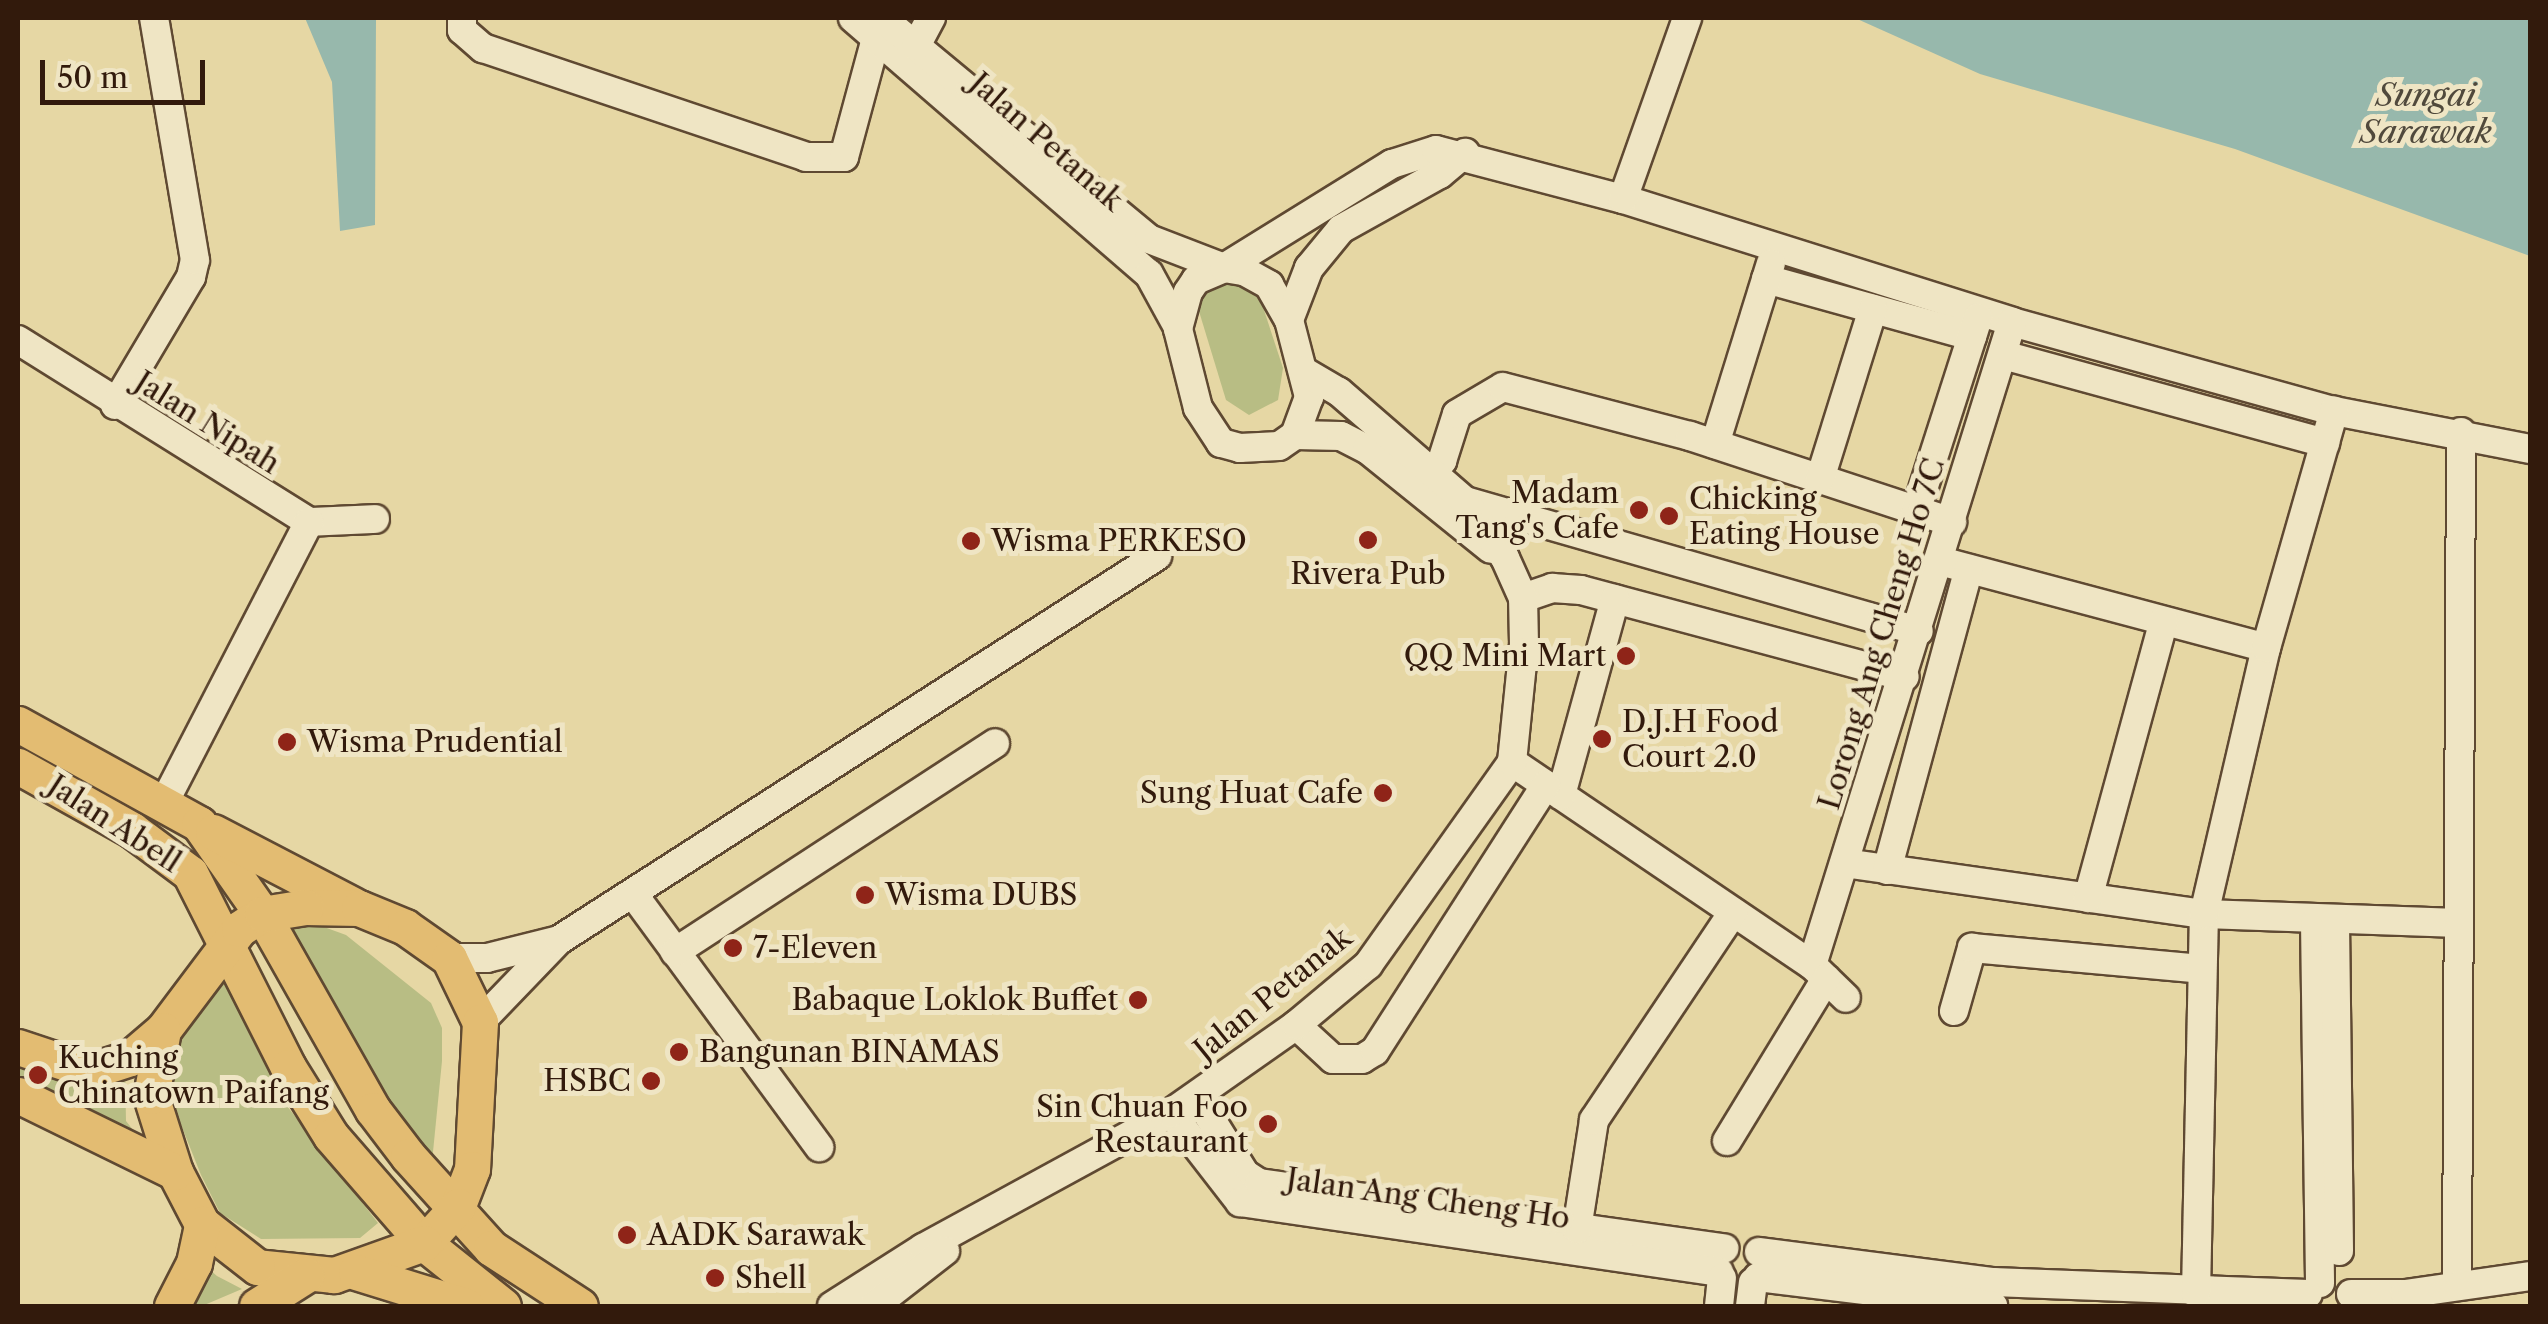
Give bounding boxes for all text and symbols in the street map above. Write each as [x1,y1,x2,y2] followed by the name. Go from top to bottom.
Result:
[45,40,210,102] scale bar
[57,59,128,96] text: 50 m
[962,66,1130,218] street label: Jalan Petanak
[2360,77,2492,152] water label: Sungai Sarawak
[128,364,286,482] street label: Jalan Nipah
[1811,453,1953,815] street label: Lorong Ang Cheng Ho 7C
[1456,475,1619,546] place label: Madam Tang's Cafe
[1689,481,1880,552] place label: Chicking Eating House
[1628,499,1650,521] marker: Madam Tang's Cafe
[1658,505,1680,527] marker: Chicking Eating House
[991,523,1247,559] place label: Wisma PERKESO
[1357,529,1379,551] marker: Rivera Pub
[960,530,982,552] marker: Wisma PERKESO
[1290,556,1446,592] place label: Rivera Pub
[1404,638,1606,674] place label: QQ Mini Mart
[1615,645,1637,667] marker: QQ Mini Mart
[1622,704,1778,774] place label: D.J.H Food Court 2.0
[307,724,563,760] place label: Wisma Prudential
[1591,728,1613,750] marker: D.J.H Food Court 2.0
[276,731,298,753] marker: Wisma Prudential
[40,767,188,881] street label: Jalan Abell
[1140,775,1363,811] place label: Sung Huat Cafe
[1372,782,1394,804] marker: Sung Huat Cafe
[885,877,1078,913] place label: Wisma DUBS
[854,884,876,906] marker: Wisma DUBS
[1187,920,1359,1068] street label: Jalan Petanak
[753,930,877,966] place label: 7-Eleven
[722,937,744,959] marker: 7-Eleven
[791,982,1118,1018] place label: Babaque Loklok Buffet
[1127,989,1149,1011] marker: Babaque Loklok Buffet
[699,1034,1000,1070] place label: Bangunan BINAMAS
[58,1040,329,1110] place label: Kuching Chinatown Paifang
[668,1041,690,1063] marker: Bangunan BINAMAS
[543,1063,631,1099] place label: HSBC
[27,1064,49,1086] marker: Kuching Chinatown Paifang
[640,1070,662,1092] marker: HSBC
[1036,1089,1248,1160] place label: Sin Chuan Foo Restaurant
[1257,1113,1279,1135] marker: Sin Chuan Foo Restaurant
[1283,1161,1573,1237] street label: Jalan Ang Cheng Ho
[647,1217,865,1253] place label: AADK Sarawak
[616,1224,638,1246] marker: AADK Sarawak
[735,1260,806,1296] place label: Shell
[704,1267,726,1289] marker: Shell

